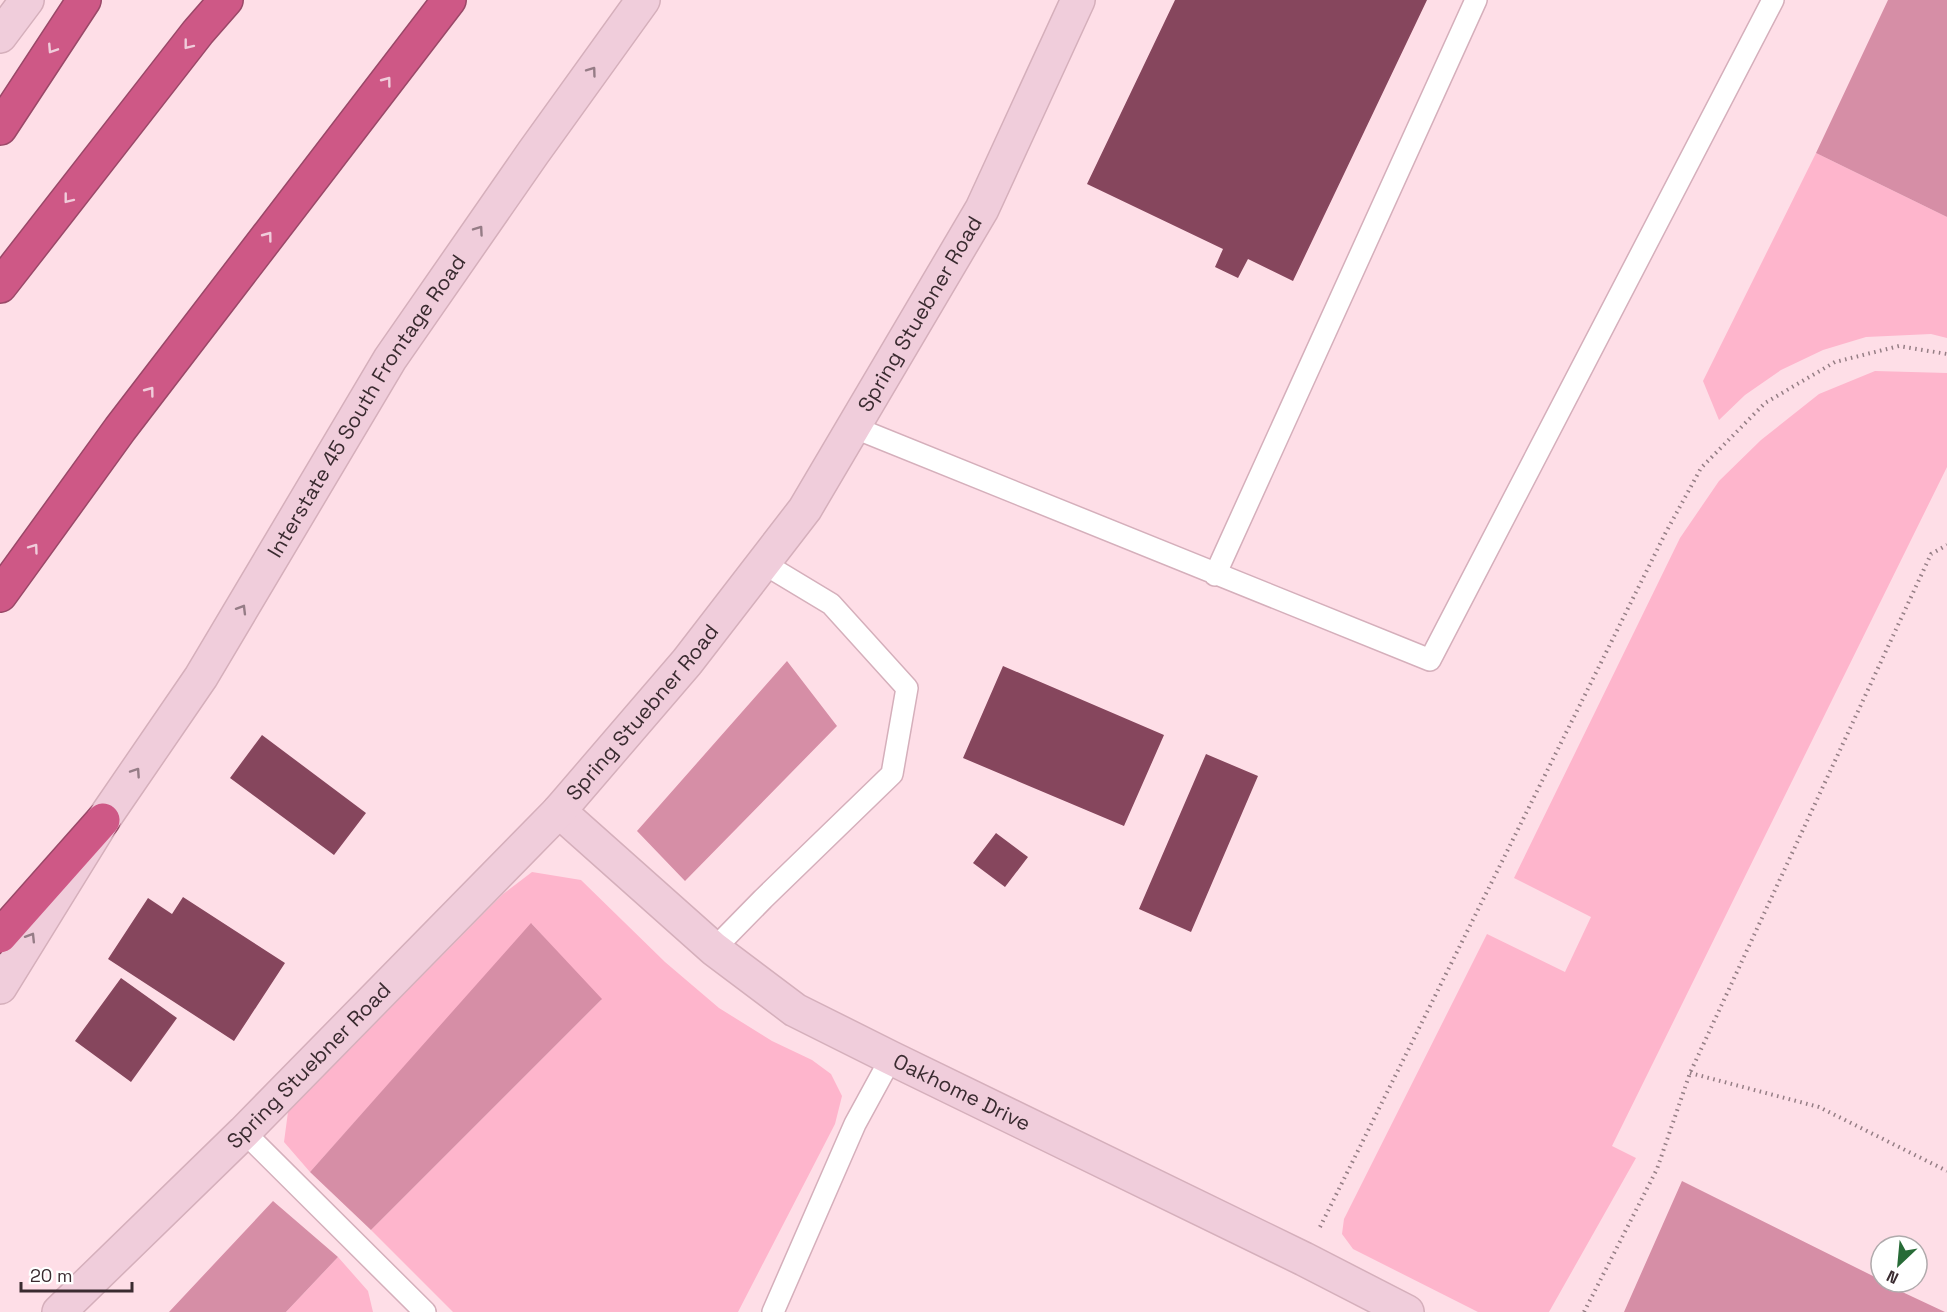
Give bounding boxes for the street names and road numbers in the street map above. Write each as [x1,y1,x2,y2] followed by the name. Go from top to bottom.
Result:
[851,211,988,416] street label: Spring Stuebner Road
[261,249,471,562] street label: Interstate 45 South Frontage Road
[560,619,724,806] street label: Spring Stuebner Road
[221,976,396,1154] street label: Spring Stuebner Road
[889,1047,1035,1137] street label: Oakhome Drive

